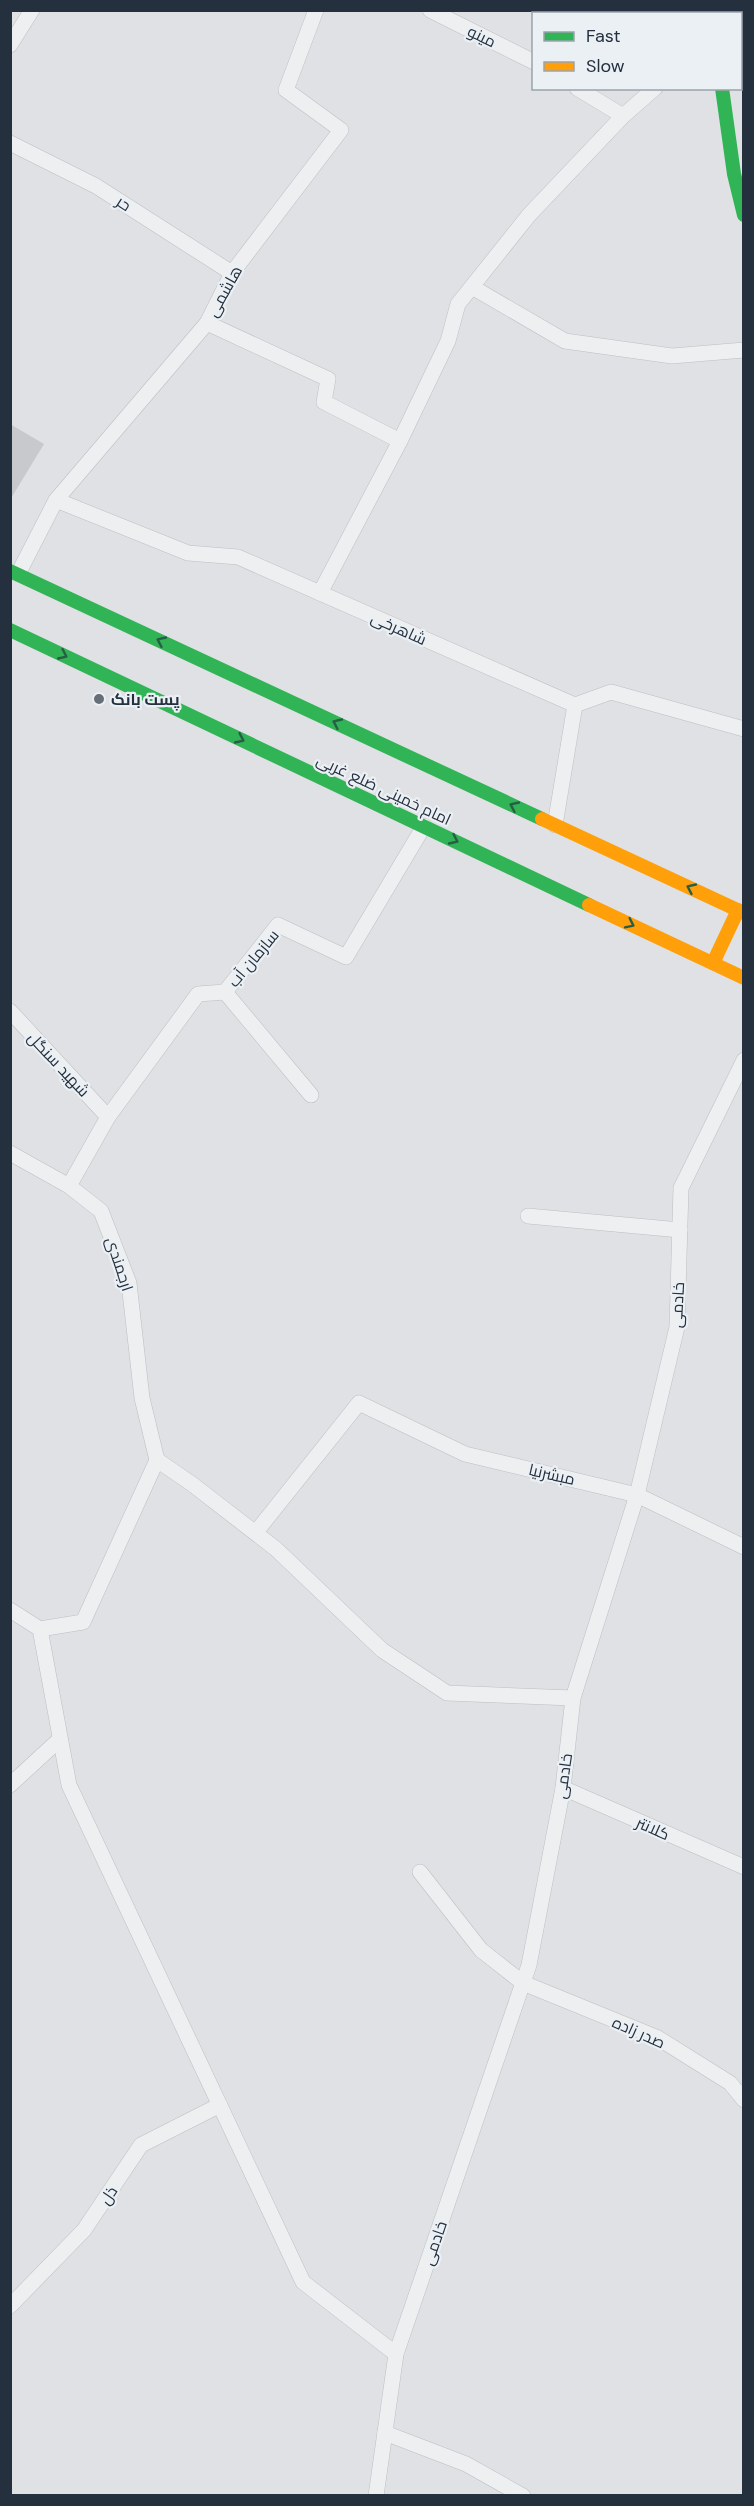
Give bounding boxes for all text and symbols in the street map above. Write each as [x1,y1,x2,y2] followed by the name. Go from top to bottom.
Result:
[532,12,742,90] legend
[464,21,499,52] street label: مینو
[586,24,621,48] text: Fast
[586,54,625,78] text: Slow
[111,190,135,216] street label: حر
[202,262,247,321] street label: هاشمی
[368,607,430,650] street label: شاهرخی
[156,636,167,648] one-way arrow
[57,648,68,660] one-way arrow
[111,689,180,711] place label: پست بانک
[92,692,106,706] marker: پست بانک
[333,719,344,731] one-way arrow
[233,731,244,743] one-way arrow
[313,749,454,831] street label: امام خمینی ضلع غربی
[509,801,520,813] one-way arrow
[447,833,458,845] one-way arrow
[686,884,697,896] one-way arrow
[623,916,634,928] one-way arrow
[223,925,284,992] street label: سازمان آب
[23,1027,94,1101] street label: شهید سنگل
[101,1234,138,1294] street label: ارجمندی
[666,1282,689,1328] street label: خادمی
[527,1459,577,1490] street label: مبشرنیا
[550,1752,577,1800] street label: خادمی
[632,1811,673,1845] street label: کلانتر
[609,2012,669,2053] street label: صدر زاده
[95,2182,122,2209] street label: ذل
[417,2218,452,2268] street label: خادمی

